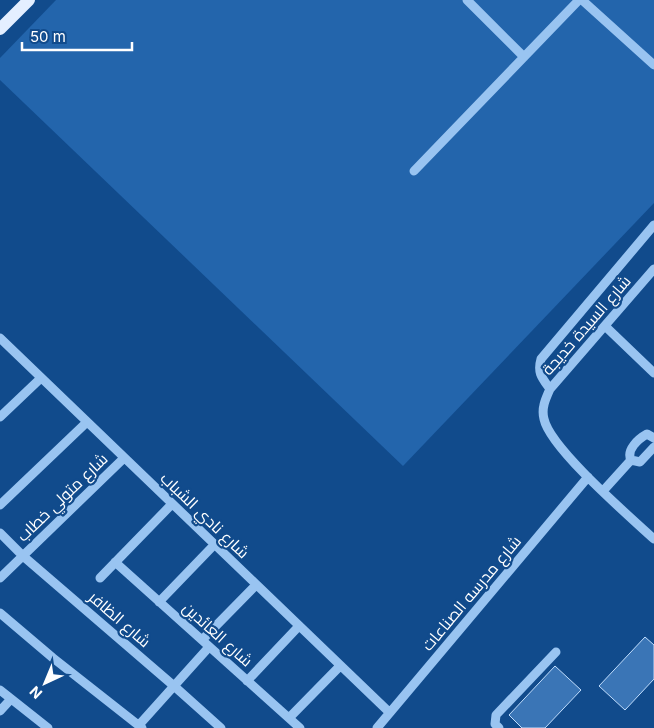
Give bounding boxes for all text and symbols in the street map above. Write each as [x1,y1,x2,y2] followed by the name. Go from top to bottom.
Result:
[22,20,132,52] scale bar
[30,27,66,46] text: 50 m
[537,271,636,380] street label: شارع السيدة خديجة
[12,449,114,548] street label: شارع متولي خطاب
[154,468,254,565] street label: شارع نادي الشباب
[417,531,527,656] street label: شارع مدرسه الصناعات
[83,586,155,653] street label: شارع الظافر
[177,597,257,672] street label: شارع العائدين
[20,658,70,708] north arrow
[26,683,45,703] text: N

